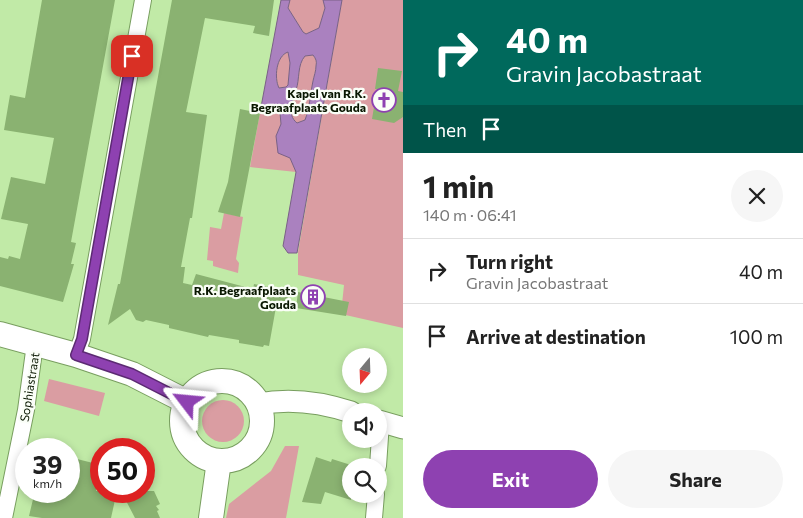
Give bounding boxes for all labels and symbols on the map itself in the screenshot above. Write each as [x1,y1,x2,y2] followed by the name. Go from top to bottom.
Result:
[111,35,153,77] pin
[251,86,366,114] place label: Kapel van R.K. Begraafplaats Gouda
[371,87,397,113] church icon: Kapel van R.K. Begraafplaats Gouda
[194,283,296,311] place label: R.K. Begraafplaats Gouda
[300,284,326,310] building icon: R.K. Begraafplaats Gouda
[342,348,388,392] north arrow
[17,351,41,423] street label: Sophiastraat
[160,375,212,427] position arrow
[90,438,155,503] speed limit sign: 50

